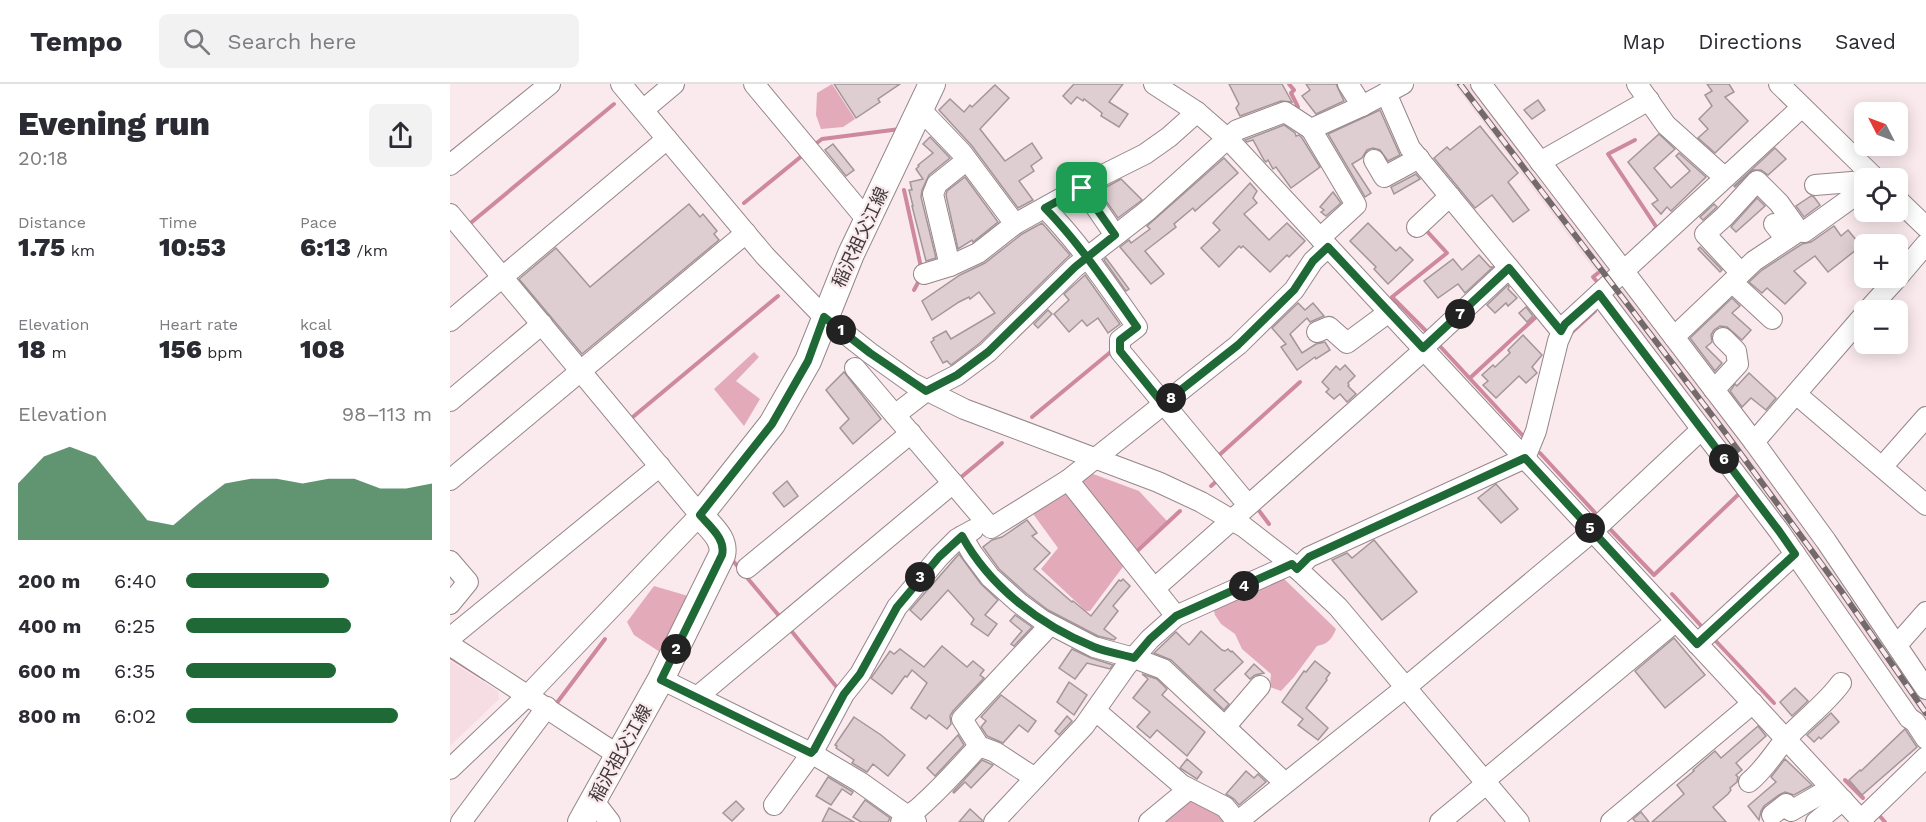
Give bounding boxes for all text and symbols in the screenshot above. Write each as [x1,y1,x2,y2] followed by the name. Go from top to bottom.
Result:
[159,14,579,68] search box
[30,25,123,58] text: Tempo
[180,25,213,58] icon: search
[228,29,357,54] text: Search here
[1622,29,1665,54] text: Map
[1698,29,1802,54] text: Directions
[1835,29,1896,54] text: Saved
[1854,102,1908,156] north arrow
[1854,102,1908,354] map controls
[18,104,210,143] text: Evening run
[369,104,432,167] button: share
[18,146,68,170] text: 20:18
[1056,162,1107,213] pin
[1854,168,1908,222] button: locate
[1065,171,1098,204] icon: arrive
[828,184,892,290] street label: 稲沢祖父江線
[18,213,86,232] text: Distance
[159,213,197,232] text: Time
[300,213,337,232] text: Pace
[18,232,65,262] text: 1.75
[159,232,226,262] text: 10:53
[300,232,351,262] text: 6:13
[1854,234,1908,288] button: +
[65,241,95,260] text: km
[351,241,388,260] text: /km
[1445,299,1475,329] pin: 7
[1854,300,1908,354] button: −
[1455,304,1465,323] text: 7
[18,315,89,334] text: Elevation
[159,315,238,334] text: Heart rate
[300,315,332,334] text: kcal
[826,315,856,345] pin: 1
[838,320,844,339] text: 1
[18,334,46,364] text: 18
[159,334,202,364] text: 156
[300,334,345,364] text: 108
[46,343,67,362] text: m
[202,343,243,362] text: bpm
[1156,383,1186,413] pin: 8
[1166,388,1176,407] text: 8
[18,402,107,426] text: Elevation
[342,402,432,426] text: 98–113 m
[1709,444,1739,474] pin: 6
[1719,449,1729,468] text: 6
[1575,513,1605,543] pin: 5
[1585,518,1595,537] text: 5
[905,562,935,592] pin: 3
[915,567,925,586] text: 3
[18,569,80,593] text: 200 m
[114,569,157,593] text: 6:40
[1229,571,1259,601] pin: 4
[1239,576,1249,595] text: 4
[18,614,81,638] text: 400 m
[114,614,155,638] text: 6:25
[661,634,691,664] pin: 2
[671,639,681,658] text: 2
[18,659,81,683] text: 600 m
[114,659,155,683] text: 6:35
[585,701,655,805] street label: 稲沢祖父江線
[18,704,81,728] text: 800 m
[114,704,156,728] text: 6:02

